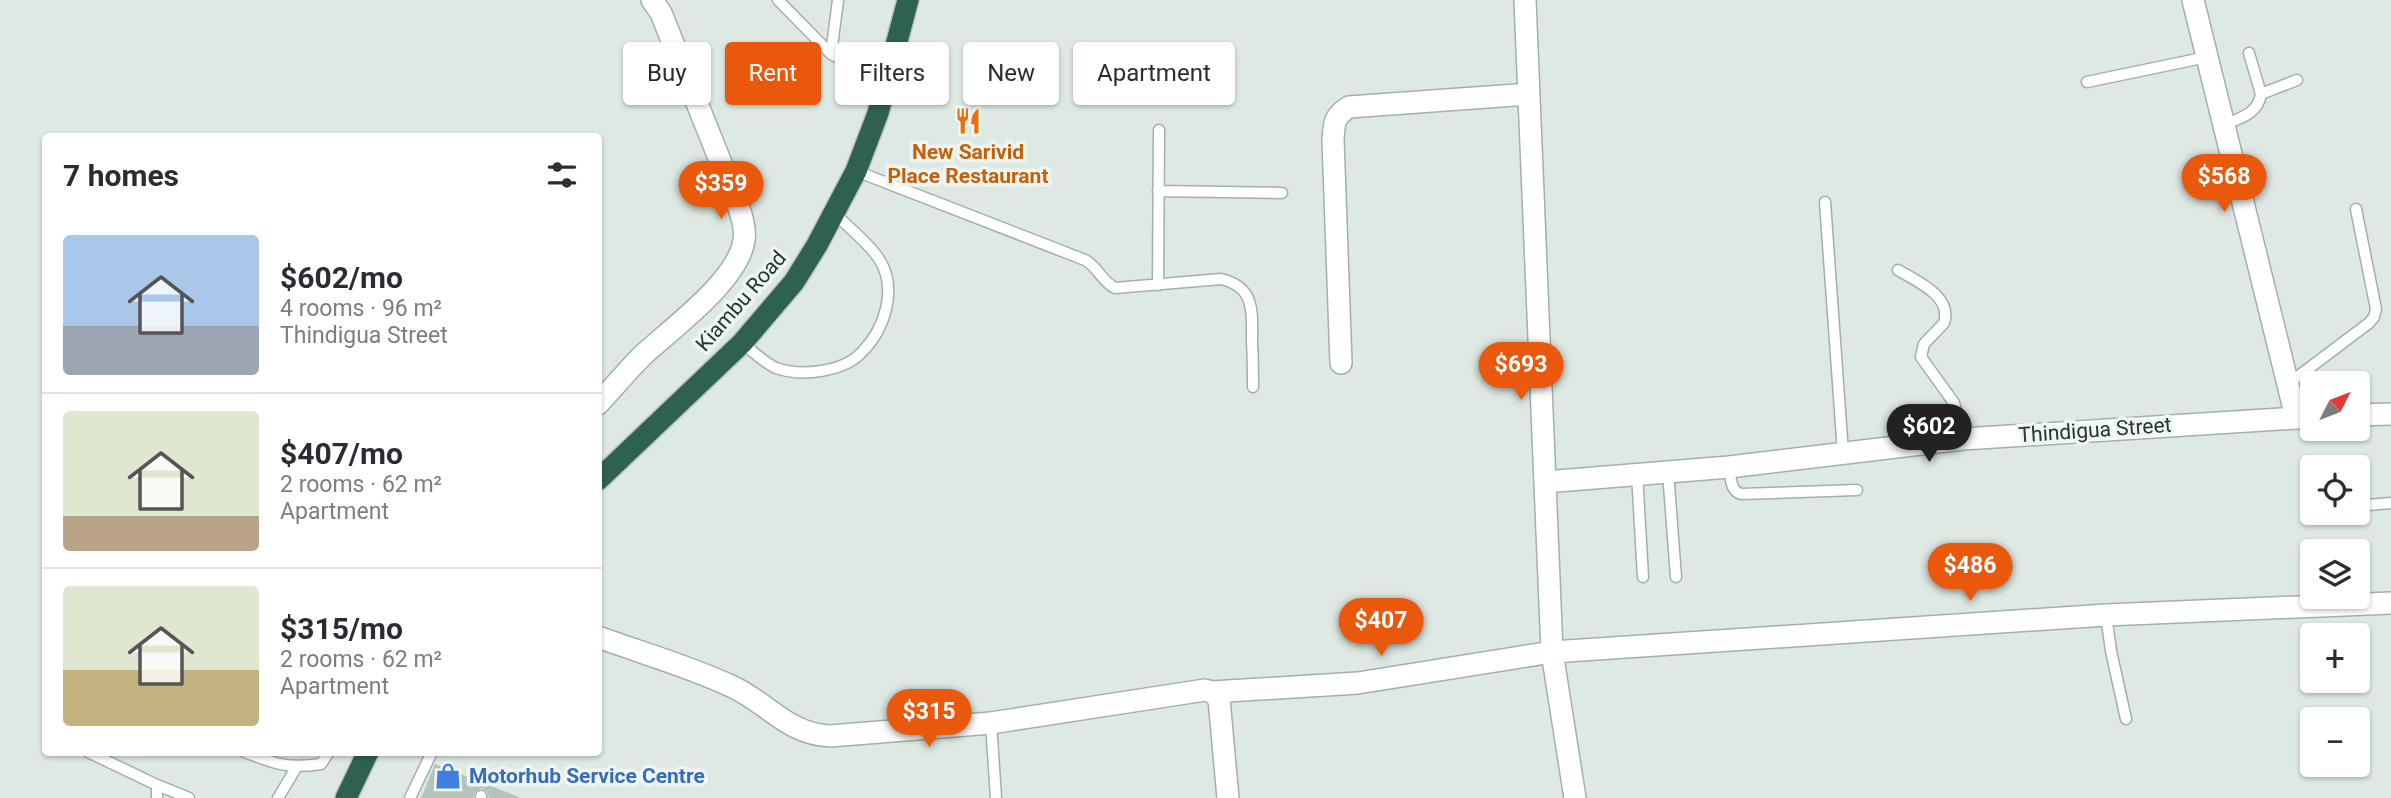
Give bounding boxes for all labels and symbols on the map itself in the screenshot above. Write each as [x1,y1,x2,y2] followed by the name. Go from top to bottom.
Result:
[953,106,983,136] restaurant icon: New Sarivid Place Restaurant
[888,140,1048,188] place label: New Sarivid Place Restaurant
[2183,154,2265,214] pin: $568
[680,162,762,221] pin: $359
[691,246,791,356] street label: Kiambu Road
[1480,342,1562,402] pin: $693
[2300,371,2370,441] north arrow
[1888,405,1970,464] pin: $602
[2018,413,2172,447] street label: Thindigua Street
[1929,544,2011,603] pin: $486
[1340,598,1422,658] pin: $407
[888,690,970,749] pin: $315
[433,761,463,791] shop icon: Motorhub Service Centre
[469,764,705,788] place label: Motorhub Service Centre

